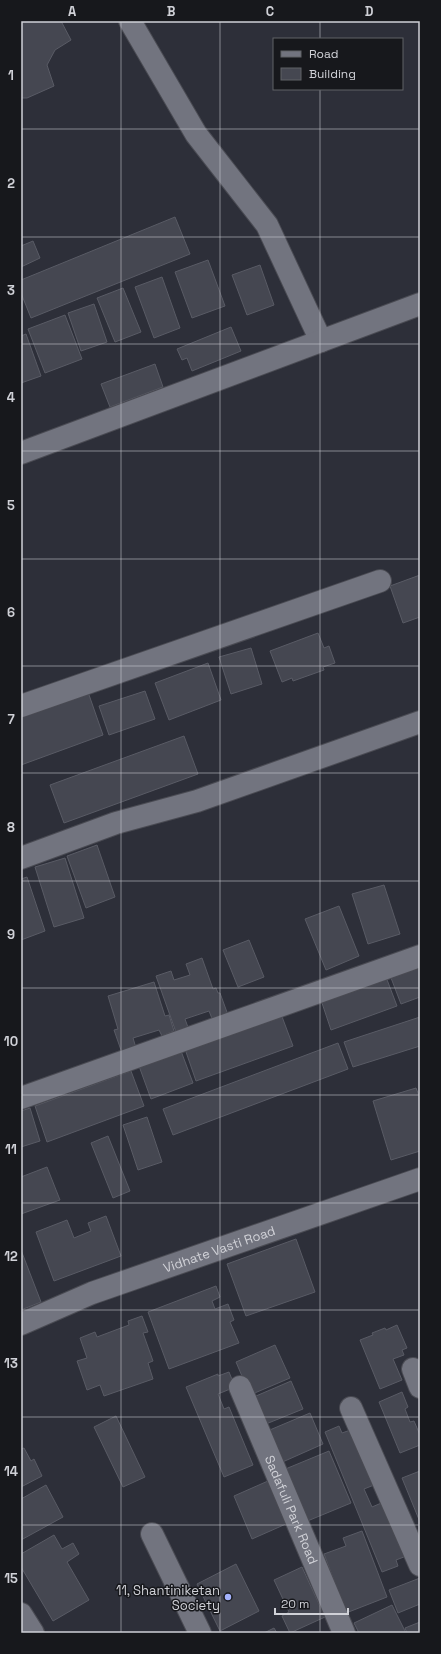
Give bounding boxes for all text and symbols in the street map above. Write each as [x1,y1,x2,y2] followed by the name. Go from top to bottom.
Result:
[68,3,77,20] text: A
[167,3,176,20] text: B
[266,3,274,20] text: C
[365,3,374,20] text: D
[273,38,403,90] legend
[309,46,338,62] text: Road
[309,66,356,82] text: Building
[8,67,14,84] text: 1
[7,175,15,192] text: 2
[7,282,15,299] text: 3
[7,389,15,406] text: 4
[7,497,15,514] text: 5
[7,604,15,621] text: 6
[7,711,15,728] text: 7
[7,819,15,836] text: 8
[7,926,15,943] text: 9
[4,1033,18,1050] text: 10
[5,1141,17,1158] text: 11
[161,1222,278,1277] street label: Vidhate Vasti Road
[4,1248,18,1265] text: 12
[4,1355,18,1372] text: 13
[261,1453,322,1567] street label: Sadafuli Park Road
[4,1463,18,1480] text: 14
[4,1570,18,1587] text: 15
[116,1582,220,1614] place label: 11, Shantiniketan Society
[275,1590,348,1616] scale bar
[223,1592,233,1602] marker: 11, Shantiniketan Society
[281,1596,309,1612] text: 20 m

